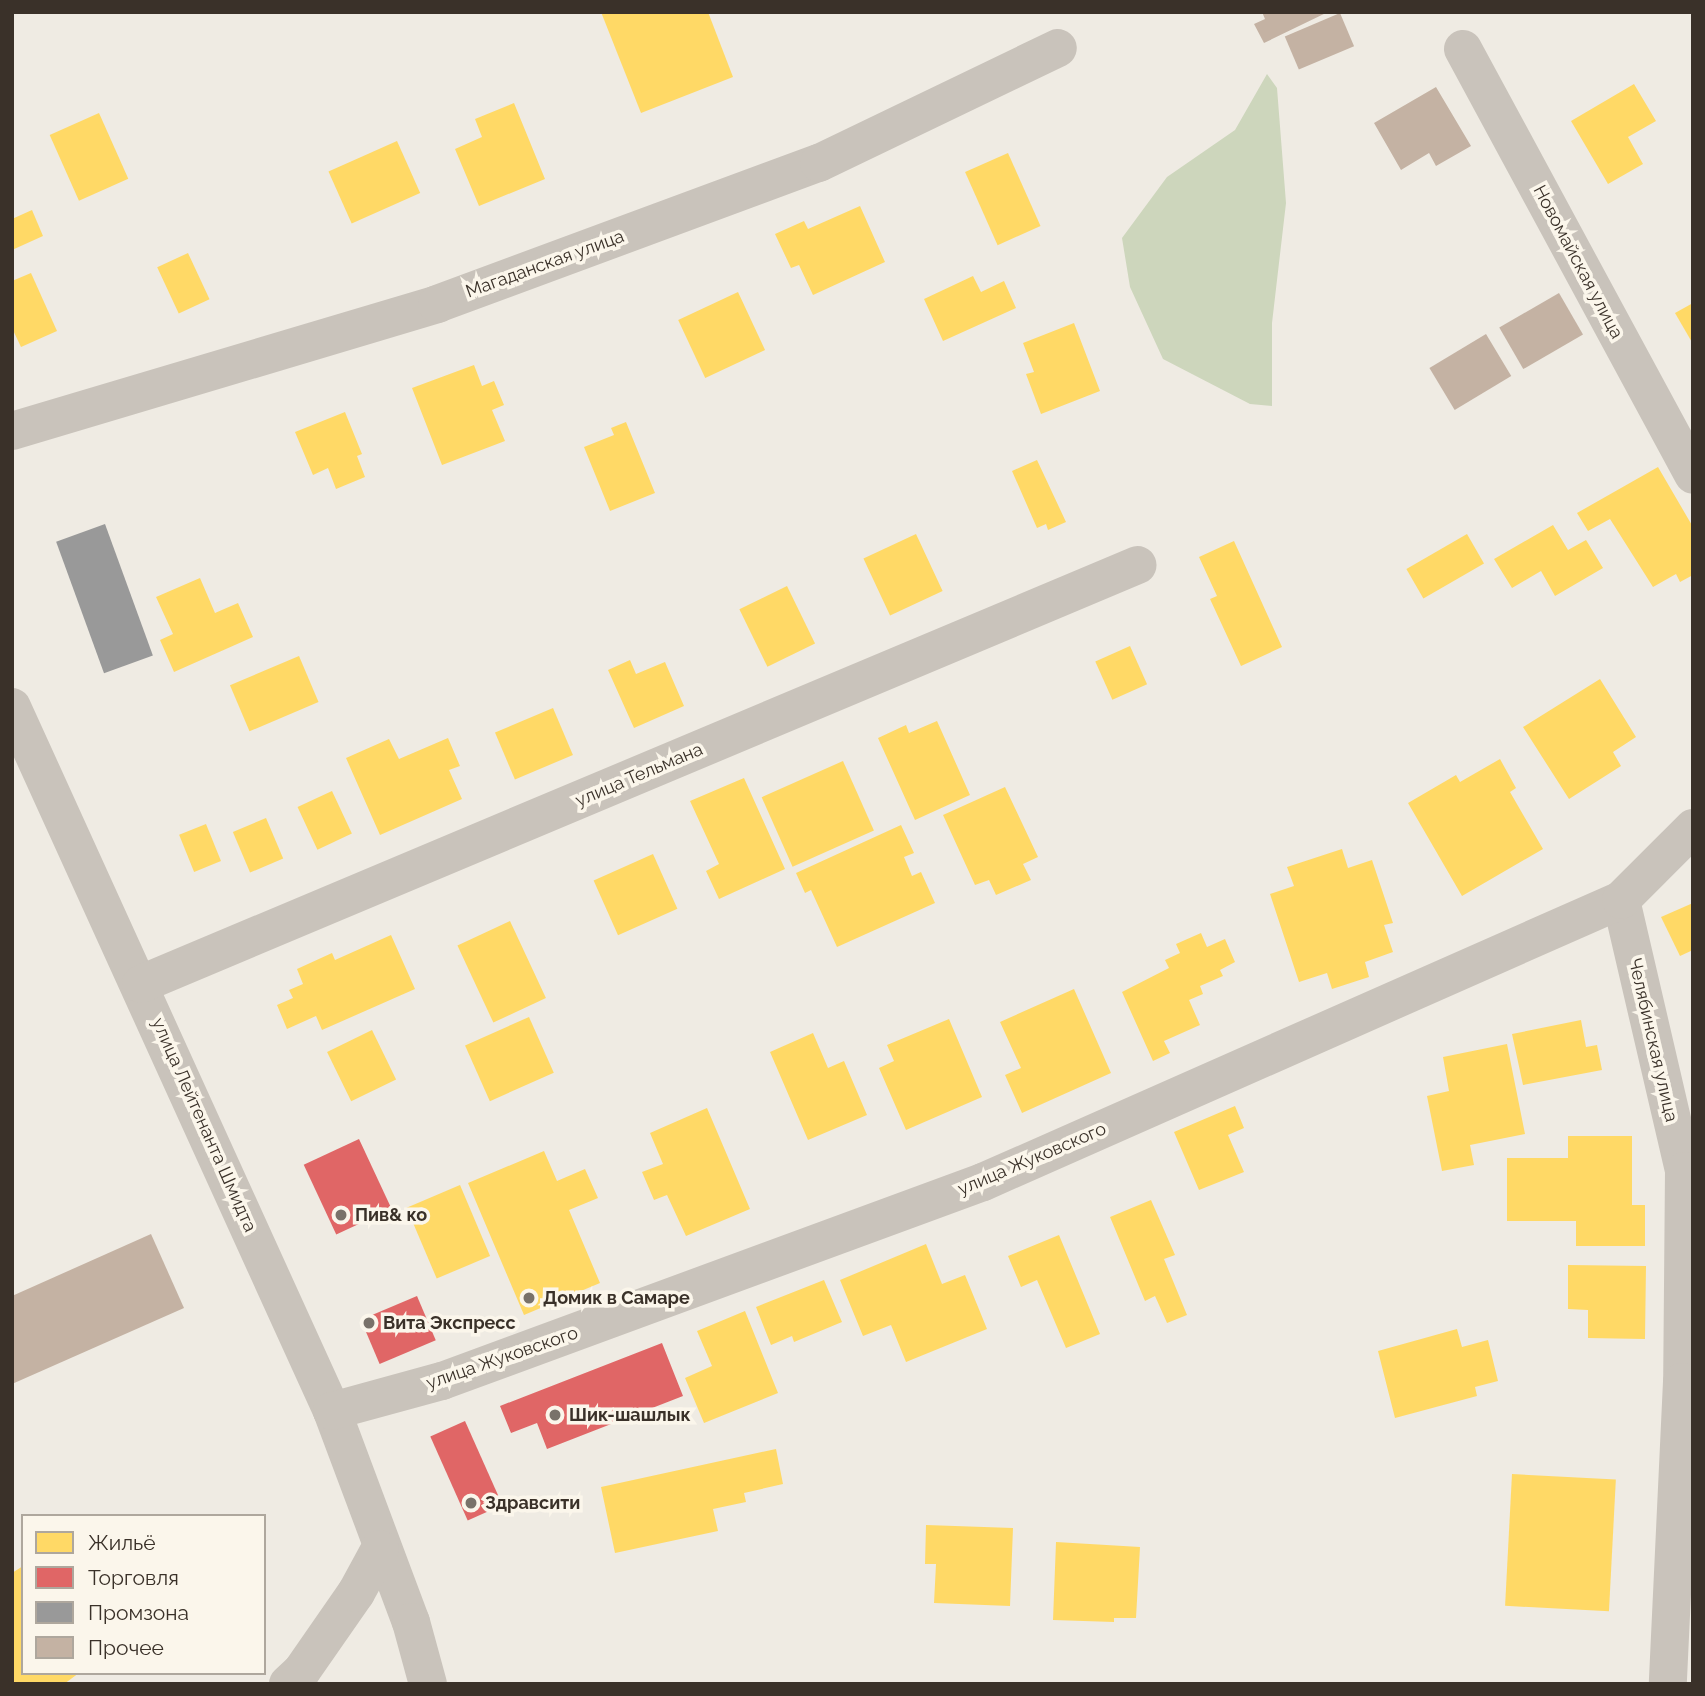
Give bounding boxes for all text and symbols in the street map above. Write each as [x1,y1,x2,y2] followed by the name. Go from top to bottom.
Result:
[1528,181,1628,343] street label: Новомайская улица
[463,225,627,303] street label: Магаданская улица
[572,738,706,812] street label: улица Тельмана
[1624,956,1682,1124] street label: Челябинская улица
[147,1015,261,1235] street label: улица Лейтенанта Шмидта
[955,1118,1109,1200] street label: улица Жуковского
[355,1204,427,1226] place label: Пив& ко
[333,1207,349,1223] marker: Пив& ко
[543,1287,690,1309] place label: Домик в Самаре
[521,1290,537,1306] marker: Домик в Самаре
[383,1312,516,1334] place label: Вита Экспресс
[361,1315,377,1331] marker: Вита Экспресс
[423,1322,581,1394] street label: улица Жуковского
[569,1404,691,1426] place label: Шик-шашлык
[547,1407,563,1423] marker: Шик-шашлык
[485,1492,580,1514] place label: Здравсити
[463,1495,479,1511] marker: Здравсити
[21,1514,266,1675] legend
[88,1530,156,1555] text: Жильё
[88,1565,179,1590] text: Торговля
[88,1600,189,1625] text: Промзона
[88,1635,164,1660] text: Прочее

